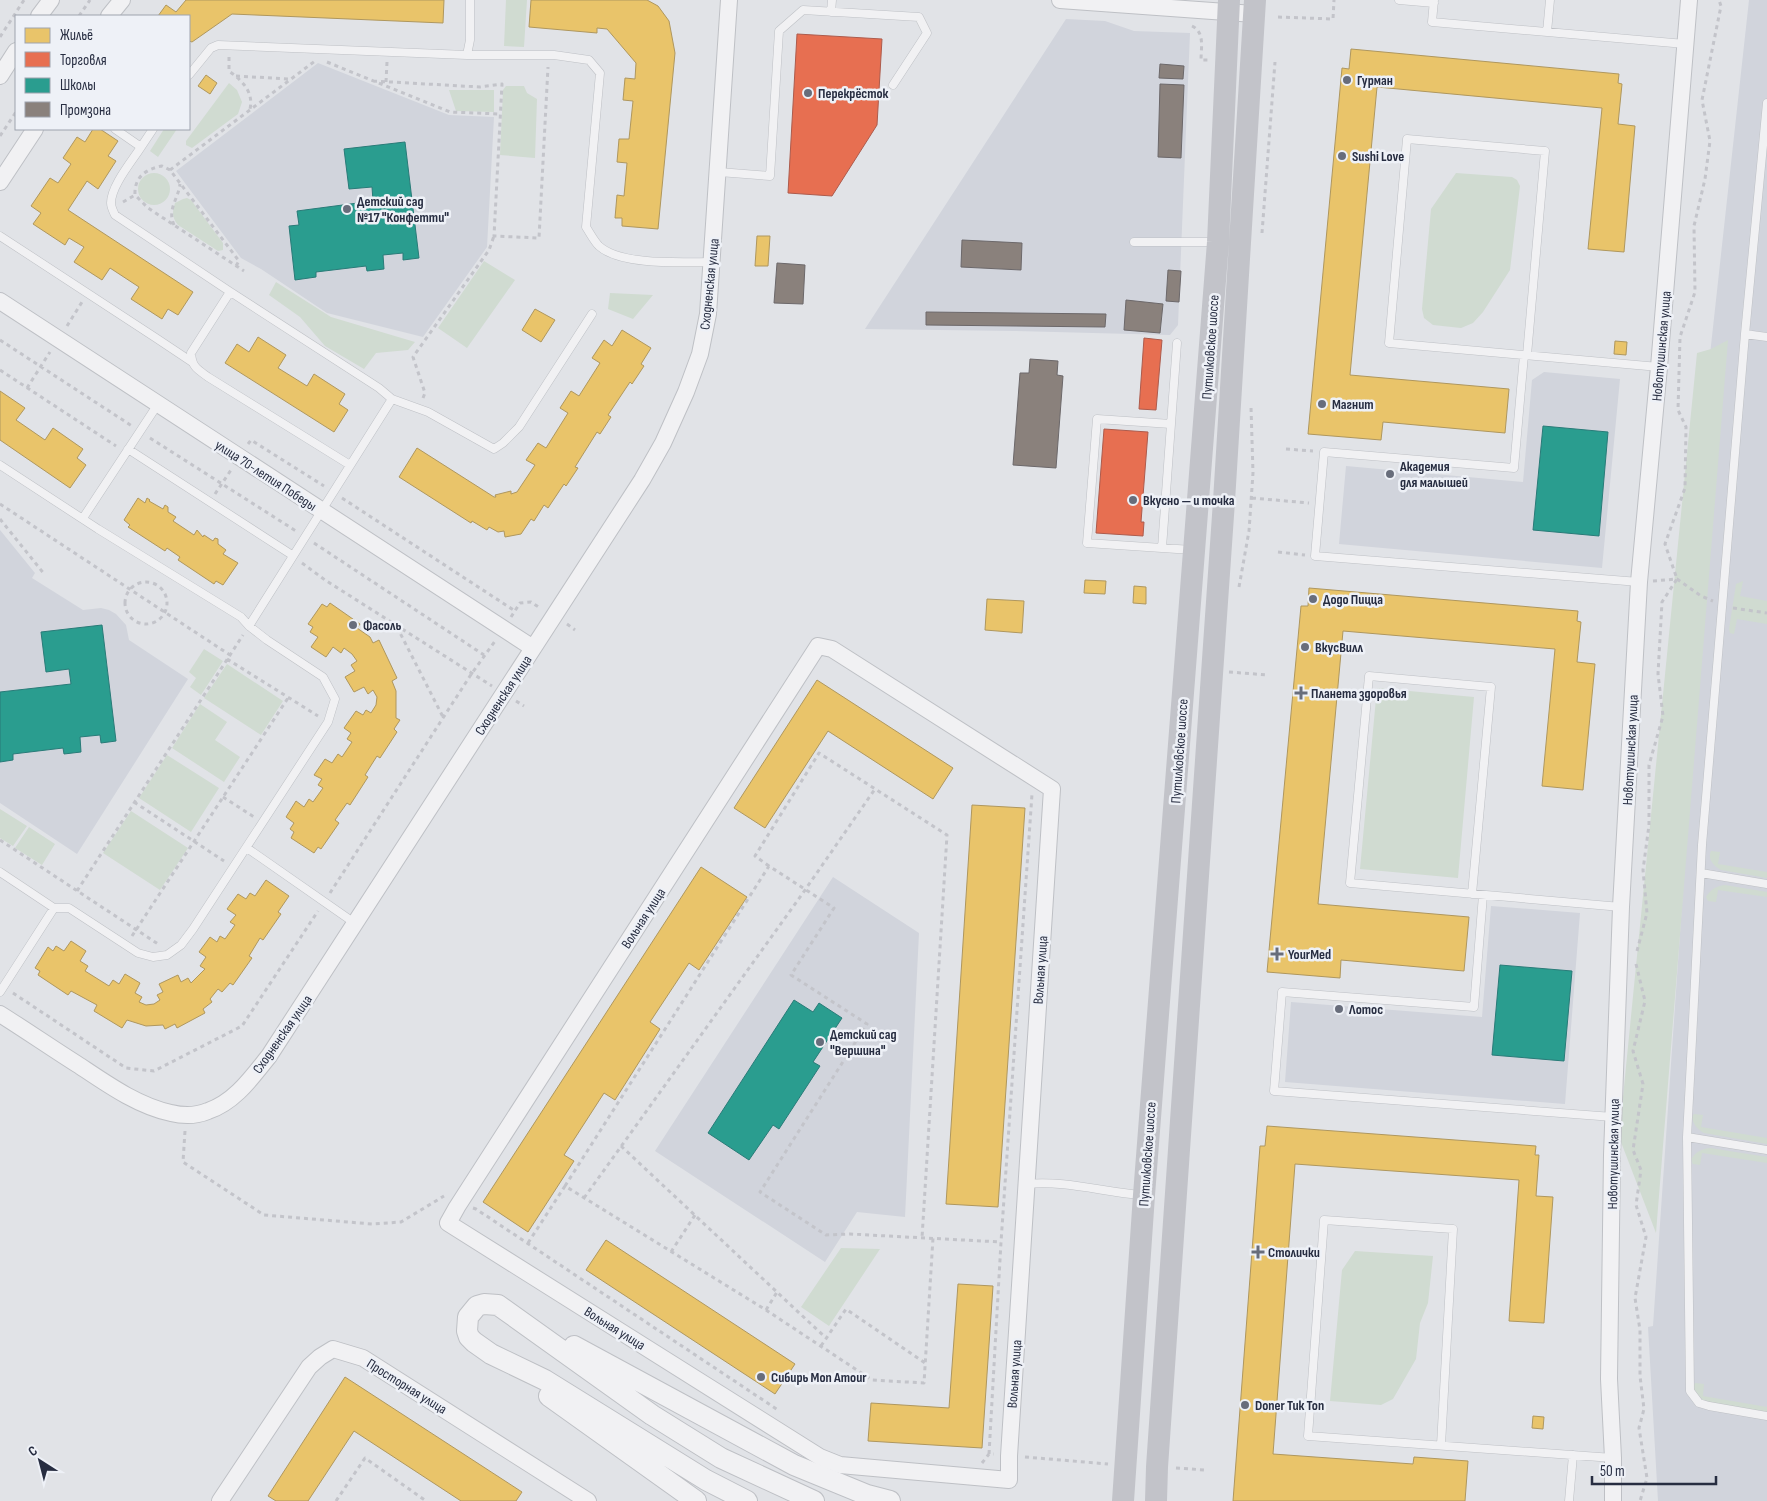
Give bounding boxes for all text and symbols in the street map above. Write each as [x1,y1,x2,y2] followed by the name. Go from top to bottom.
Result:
[15,15,190,130] legend
[60,26,93,45] text: Жильё
[60,51,107,70] text: Торговля
[1357,72,1393,89] place label: Гурман
[1341,74,1353,86] marker: Гурман
[60,76,96,95] text: Школы
[818,85,889,102] place label: Перекрёсток
[802,87,814,99] marker: Перекрёсток
[60,101,111,120] text: Промзона
[1352,148,1404,165] place label: Sushi Love
[1336,150,1348,162] marker: Sushi Love
[357,193,449,226] place label: Детский сад №17 "Конфетти"
[341,203,353,215] marker: Детский сад №17 "Конфетти"
[696,237,723,331] street label: Сходненская улица
[1648,290,1675,402] street label: Новотушинская улица
[1198,294,1223,400] street label: Путилковское шоссе
[1332,396,1374,413] place label: Магнит
[1316,398,1328,410] marker: Магнит
[212,436,320,515] street label: улица 70-летия Победы
[1399,458,1468,491] place label: Академия для малышей
[1384,468,1396,480] marker: Академия для малышей
[1143,492,1235,509] place label: Вкусно — и точка
[1127,494,1139,506] marker: Вкусно — и точка
[1323,591,1383,608] place label: Додо Пицца
[1307,593,1319,605] marker: Додо Пицца
[363,617,401,634] place label: Фасоль
[347,619,359,631] marker: Фасоль
[1315,639,1364,656] place label: ВкусВилл
[1299,641,1311,653] marker: ВкусВилл
[471,652,536,738] street label: Сходненская улица
[1311,685,1407,702] place label: Планета здоровья
[1295,687,1307,699] marker: Планета здоровья
[1619,694,1642,806] street label: Новотушинская улица
[1167,698,1192,804] street label: Путилковское шоссе
[618,885,669,952] street label: Вольная улица
[1030,935,1051,1005] street label: Вольная улица
[1288,946,1331,963] place label: YourMed
[1270,947,1284,961] marker: YourMed
[249,992,316,1077] street label: Сходненская улица
[1348,1001,1383,1018] place label: Лотос
[1333,1003,1345,1015] marker: Лотос
[830,1026,896,1059] place label: Детский сад "Вершина"
[814,1036,826,1048] marker: Детский сад "Вершина"
[1604,1098,1623,1210] street label: Новотушинская улица
[1135,1101,1160,1207] street label: Путилковское шоссе
[1268,1244,1320,1261] place label: Столички
[1252,1246,1264,1258] marker: Столички
[581,1303,648,1354] street label: Вольная улица
[1004,1339,1025,1409] street label: Вольная улица
[364,1355,450,1418] street label: Просторная улица
[771,1369,867,1386] place label: Сибирь Mon Amour
[755,1371,767,1383] marker: Сибирь Mon Amour
[1255,1397,1324,1414] place label: Doner Тик Топ
[1239,1399,1251,1411] marker: Doner Тик Топ
[15,1436,65,1486] north arrow
[25,1442,41,1460] text: С
[1592,1454,1716,1486] scale bar
[1600,1462,1625,1481] text: 50 m

